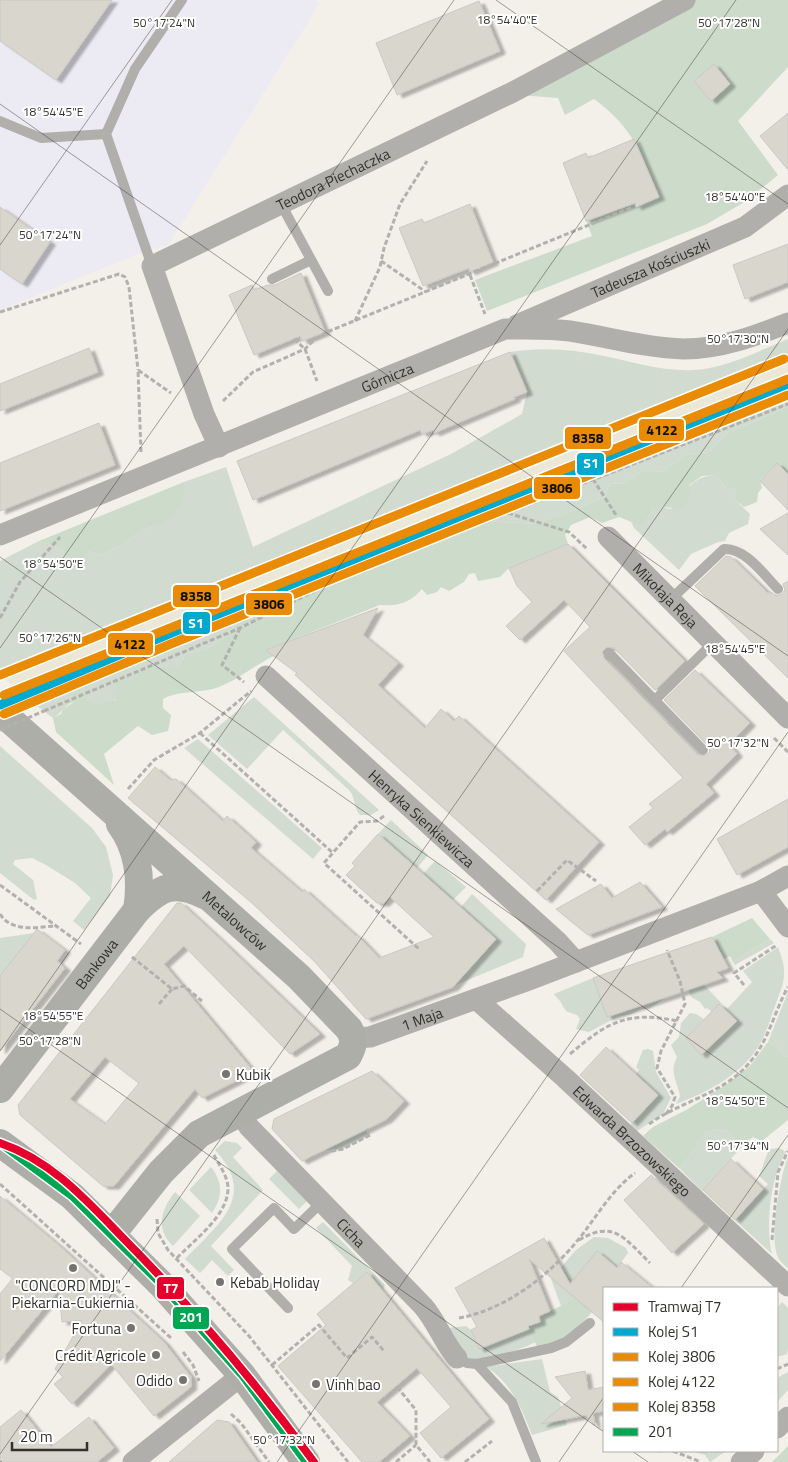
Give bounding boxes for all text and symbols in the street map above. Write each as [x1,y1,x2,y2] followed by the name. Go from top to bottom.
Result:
[477,10,538,29] text: 18°54'40"E
[133,13,195,32] text: 50°17'24"N
[698,13,760,32] text: 50°17'28"N
[23,102,84,121] text: 18°54'45"E
[272,141,394,216] street label: Teodora Piechaczka
[705,187,766,206] text: 18°54'40"E
[19,225,81,244] text: 50°17'24"N
[587,232,713,303] street label: Tadeusza Kościuszki
[707,329,769,348] text: 50°17'30"N
[357,356,417,398] street label: Górnicza
[638,418,685,442] line badge: 4122
[646,419,678,440] text: 4122
[564,426,612,450] line badge: 8358
[572,427,604,448] text: 8358
[576,452,605,476] line badge: S1
[583,452,599,473] text: S1
[533,476,581,500] line badge: 3806
[541,477,573,498] text: 3806
[23,554,84,573] text: 18°54'50"E
[628,557,704,634] street label: Mikołaja Reja
[172,584,220,608] line badge: 8358
[180,585,212,606] text: 8358
[245,592,293,616] line badge: 3806
[253,593,285,614] text: 3806
[182,611,211,635] line badge: S1
[188,612,204,633] text: S1
[19,628,81,647] text: 50°17'26"N
[107,632,154,656] line badge: 4122
[114,633,146,654] text: 4122
[705,639,766,658] text: 18°54'45"E
[707,733,769,752] text: 50°17'32"N
[364,764,481,873] street label: Henryka Sienkiewicza
[197,885,273,956] street label: Metalowców
[69,933,123,994] street label: Bankowa
[398,1000,446,1036] street label: 1 Maja
[23,1006,84,1025] text: 18°54'55"E
[19,1031,81,1050] text: 50°17'28"N
[236,1063,271,1086] place label: Kubik
[220,1068,232,1080] marker: Kubik
[568,1080,697,1202] street label: Edwarda Brzozowskiego
[705,1091,766,1110] text: 18°54'50"E
[707,1136,769,1155] text: 50°17'34"N
[331,1212,372,1253] street label: Cicha
[67,1262,79,1274] marker: "CONCORD MDJ" - Piekarnia-Cukiernia
[230,1271,320,1294] place label: Kebab Holiday
[11,1274,135,1314] place label: "CONCORD MDJ" - Piekarnia-Cukiernia
[156,1276,185,1300] line badge: T7
[214,1276,226,1288] marker: Kebab Holiday
[163,1277,179,1298] text: T7
[603,1287,778,1452] legend
[648,1295,722,1318] text: Tramwaj T7
[172,1306,210,1330] line badge: 201
[179,1306,203,1327] text: 201
[71,1317,121,1340] place label: Fortuna
[648,1320,698,1343] text: Kolej S1
[125,1322,137,1334] marker: Fortuna
[55,1344,146,1367] place label: Crédit Agricole
[648,1345,715,1368] text: Kolej 3806
[150,1349,162,1361] marker: Crédit Agricole
[136,1369,173,1392] place label: Odido
[648,1370,715,1393] text: Kolej 4122
[326,1373,381,1396] place label: Vinh bao
[177,1374,189,1386] marker: Odido
[310,1378,322,1390] marker: Vinh bao
[648,1395,715,1418] text: Kolej 8358
[12,1420,88,1452] scale bar
[648,1420,673,1443] text: 201
[20,1425,53,1448] text: 20 m
[253,1430,315,1449] text: 50°17'32"N

